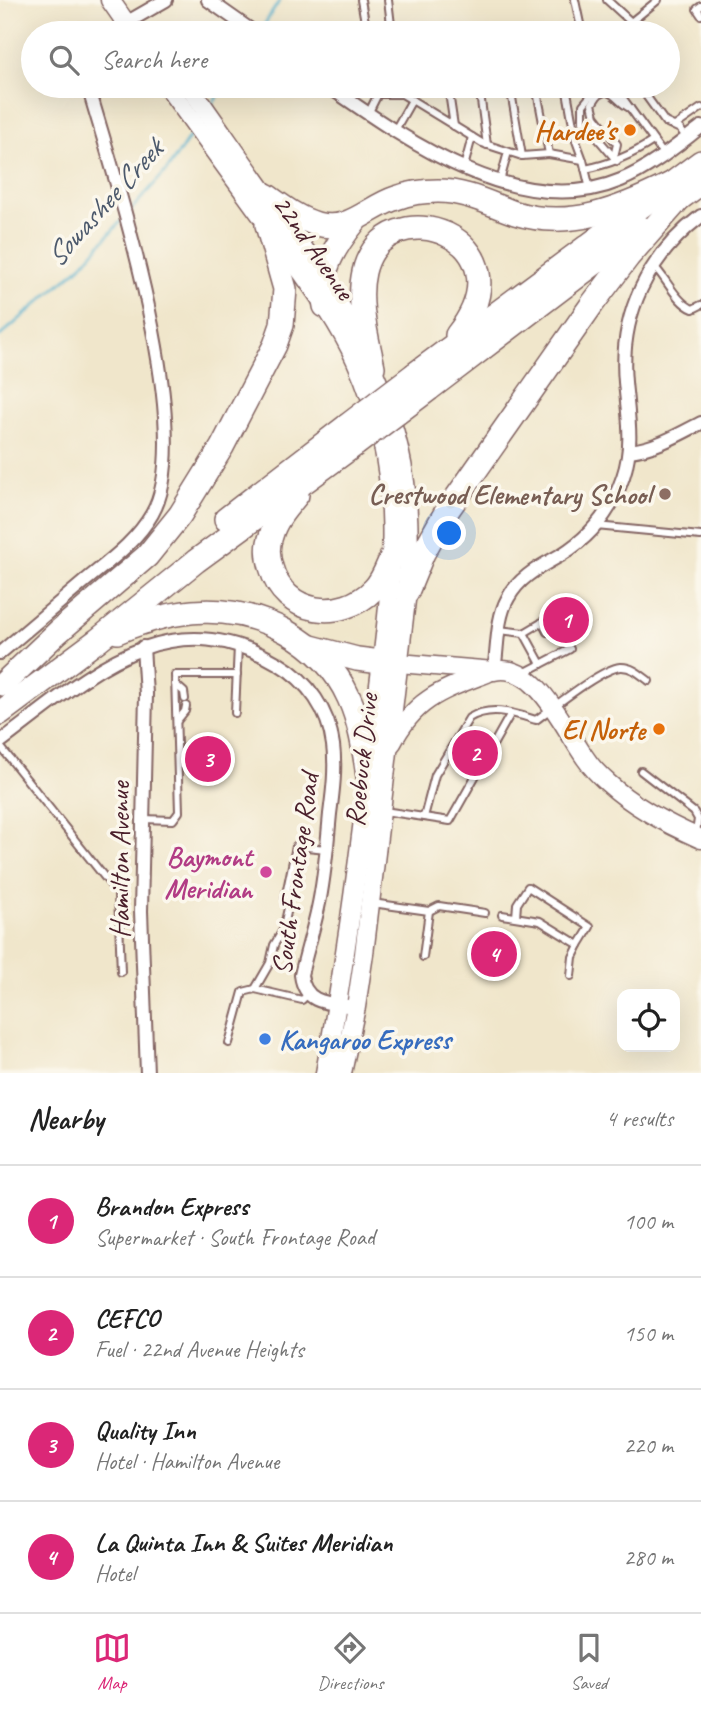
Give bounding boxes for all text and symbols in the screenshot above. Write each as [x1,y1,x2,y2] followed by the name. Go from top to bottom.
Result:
[21,21,680,98] search box
[45,41,83,79] icon: search
[101,43,207,76] text: Search here
[534,113,619,148] place label: Hardee's
[622,122,638,138] marker: Hardee's
[37,128,174,274] water label: Sowashee Creek
[265,188,364,308] street label: 22nd Avenue
[368,477,656,513] place label: Crestwood Elementary School
[657,486,673,502] marker: Crestwood Elementary School
[432,516,466,550] your location
[543,594,589,646] pin: 1
[337,690,386,828] street label: Roebuck Drive
[562,712,648,747] place label: El Norte
[651,721,667,737] marker: El Norte
[452,727,498,779] pin: 2
[185,733,231,785] pin: 3
[264,767,327,977] street label: South Frontage Road
[102,780,137,938] street label: Hamilton Avenue
[165,839,255,906] place label: Baymont Meridian
[258,864,274,880] marker: Baymont Meridian
[471,928,517,980] pin: 4
[617,989,680,1052] map controls
[617,989,680,1052] button: locate
[279,1022,454,1057] place label: Kangaroo Express
[257,1031,273,1047] marker: Kangaroo Express
[28,1100,104,1138] text: Nearby
[606,1104,673,1133] text: 4 results
[95,1190,248,1223] text: Brandon Express
[46,1207,56,1236] text: 1
[624,1207,673,1236] text: 100 m
[95,1223,375,1252] text: Supermarket · South Frontage Road
[95,1302,159,1335] text: CEFCO
[46,1319,56,1348] text: 2
[624,1319,673,1348] text: 150 m
[95,1335,304,1364] text: Fuel · 22nd Avenue Heights
[95,1414,196,1447] text: Quality Inn
[46,1431,56,1460] text: 3
[624,1431,673,1460] text: 220 m
[95,1447,279,1476] text: Hotel · Hamilton Avenue
[95,1526,393,1559] text: La Quinta Inn & Suites Meridian
[46,1543,56,1572] text: 4
[624,1543,673,1572] text: 280 m
[95,1559,135,1588] text: Hotel
[93,1629,131,1695] tab: Map
[317,1629,384,1695] tab: Directions
[570,1629,608,1695] tab: Saved

